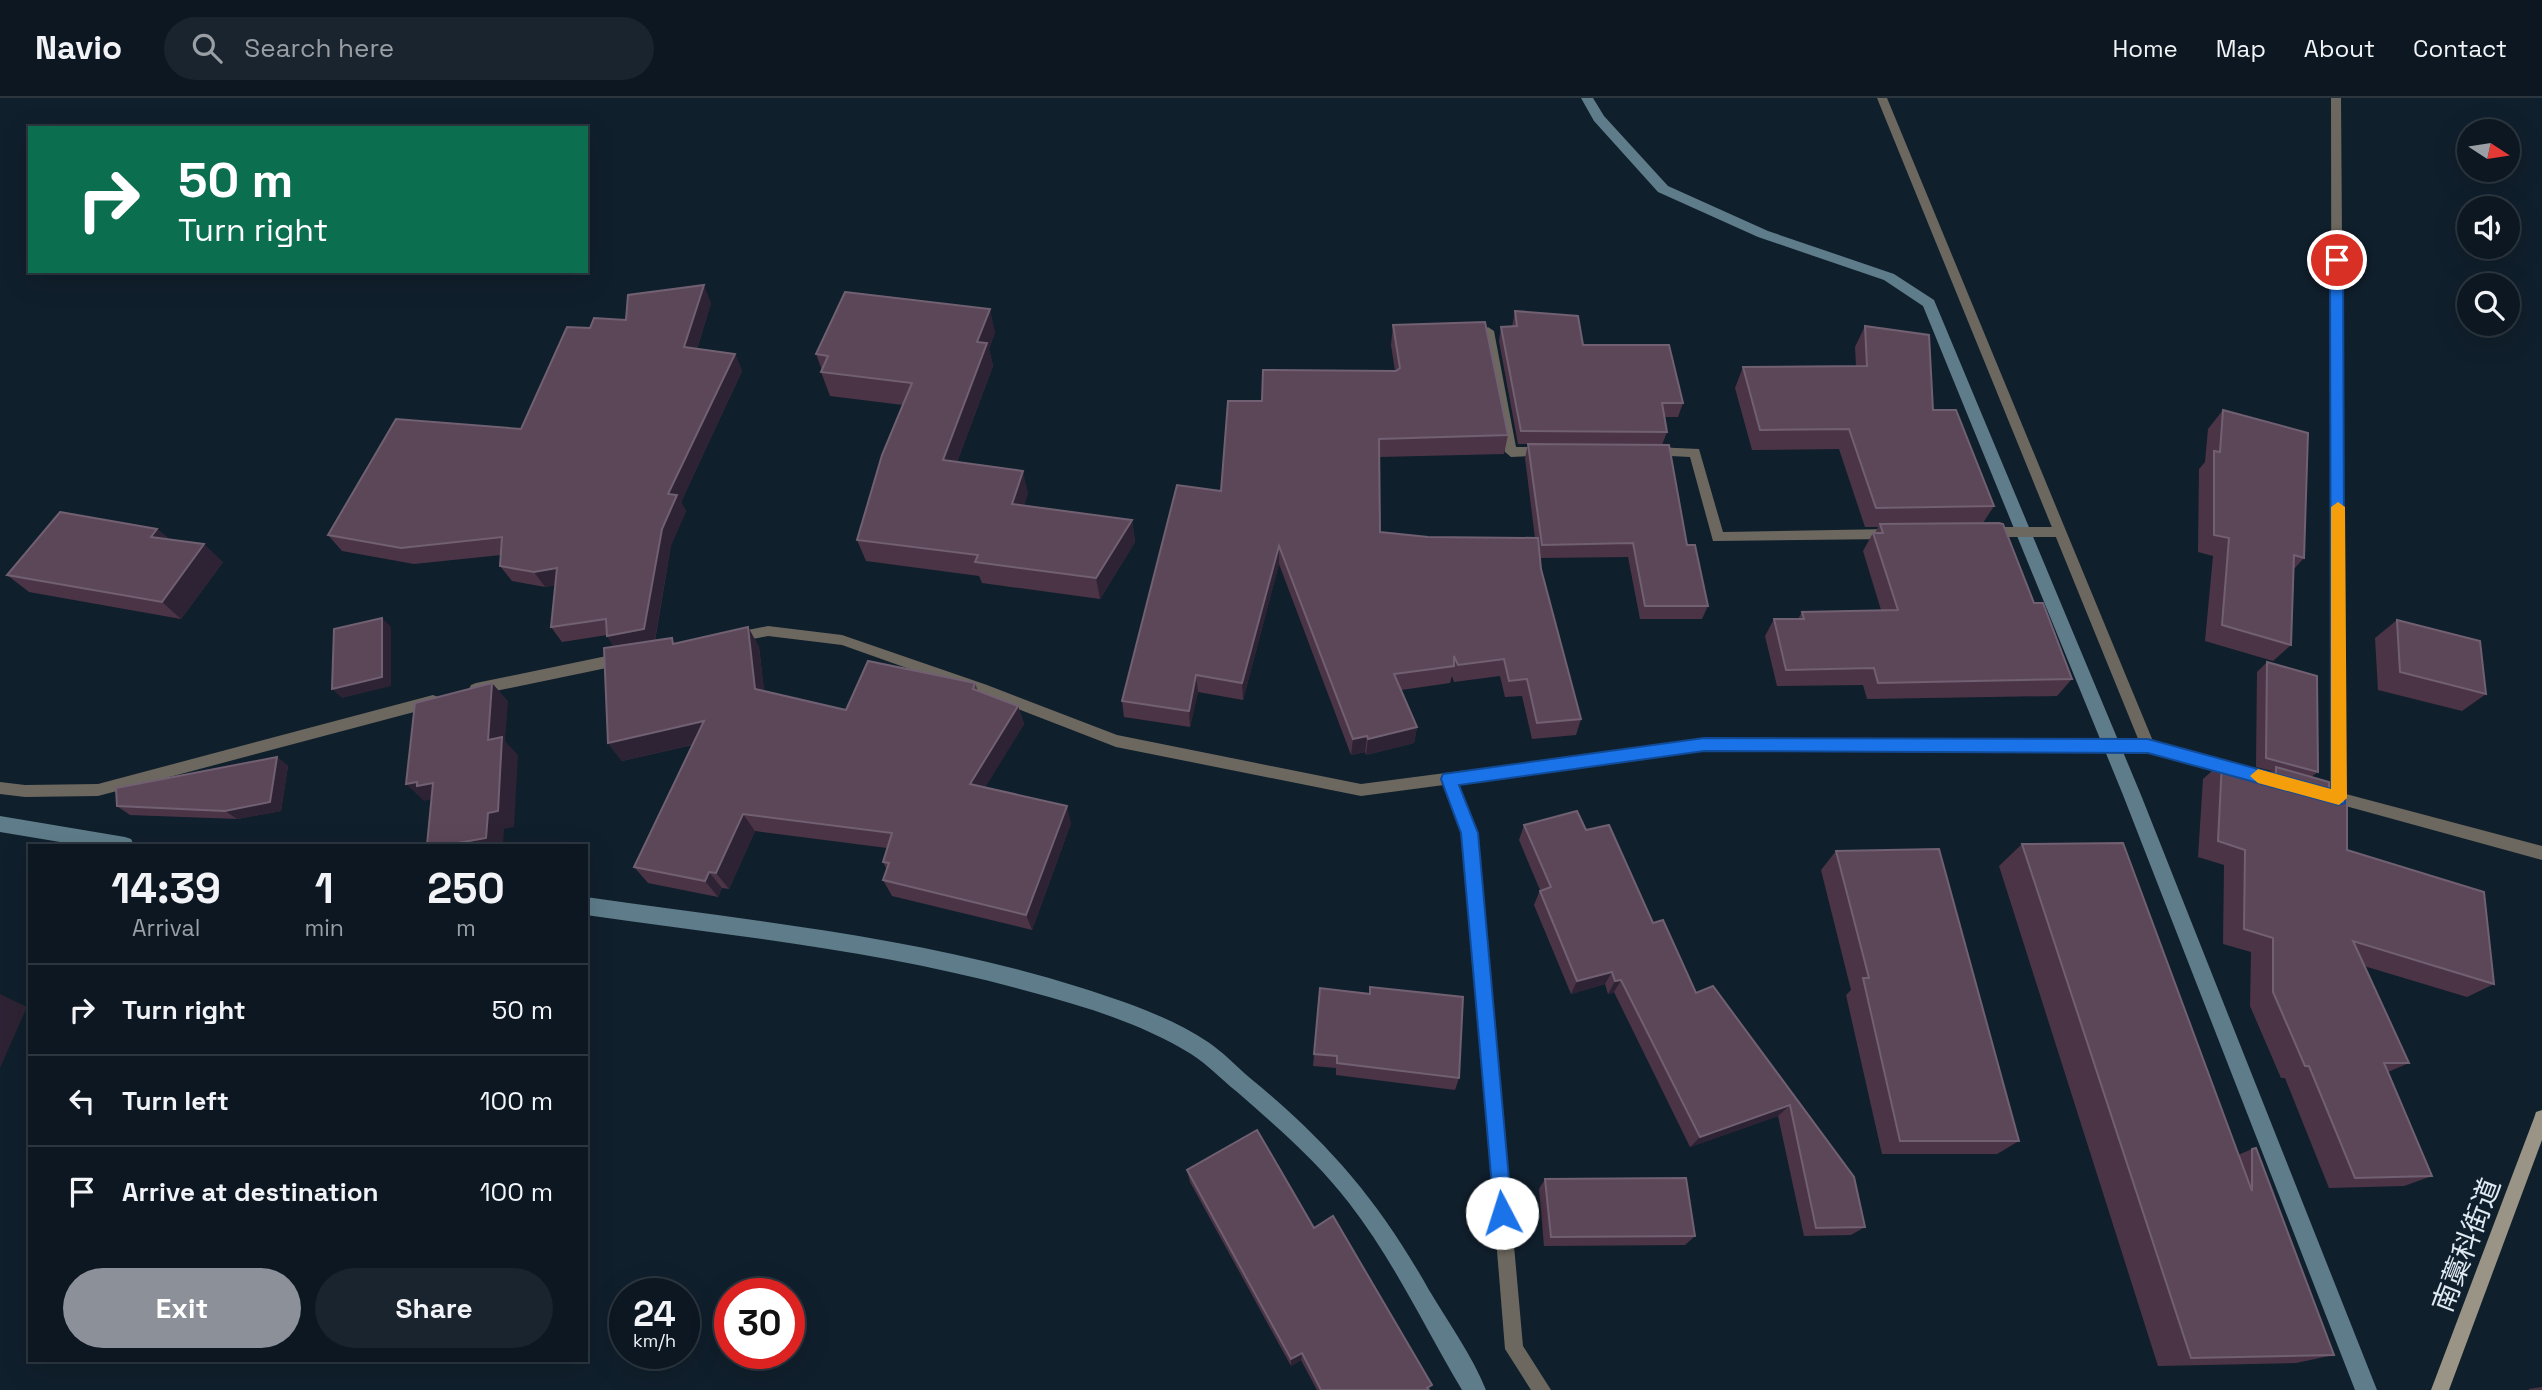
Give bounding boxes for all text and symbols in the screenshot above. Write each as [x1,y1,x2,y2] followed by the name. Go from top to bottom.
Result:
[164,17,654,80] search box
[35,27,122,69] text: Navio
[188,29,226,67] icon: search
[244,31,394,65] text: Search here
[2112,33,2178,64] text: Home
[2216,33,2266,64] text: Map
[2304,33,2375,64] text: About
[2413,33,2507,64] text: Contact
[2457,119,2520,182] north arrow
[2457,119,2520,336] map controls
[178,149,293,211] text: 50 m
[63,154,154,245] icon: right
[2457,196,2520,259] button: sound
[178,210,328,250] text: Turn right
[2307,230,2367,290] pin
[2318,241,2356,279] icon: arrive
[2457,273,2520,336] button: search
[111,862,221,915] text: 14:39
[315,862,334,915] text: 1
[427,862,505,915] text: 250
[132,913,200,943] text: Arrival
[304,913,344,943] text: min
[456,913,476,943] text: m
[63,991,101,1029] icon: right
[122,993,246,1027] text: Turn right
[492,993,553,1027] text: 50 m
[63,1082,101,1120] icon: left
[122,1084,229,1118] text: Turn left
[480,1084,553,1118] text: 100 m
[63,1173,101,1211] icon: arrive
[2424,1173,2508,1317] street label: 南藁科街道
[122,1175,379,1209] text: Arrive at destination
[480,1175,553,1209] text: 100 m
[1465,1176,1539,1250] position arrow
[63,1268,301,1348] button: Exit
[315,1268,553,1348] button: Share
[714,1278,805,1369] speed limit sign: 30
[633,1292,676,1336] text: 24
[633,1329,676,1352] text: km/h

